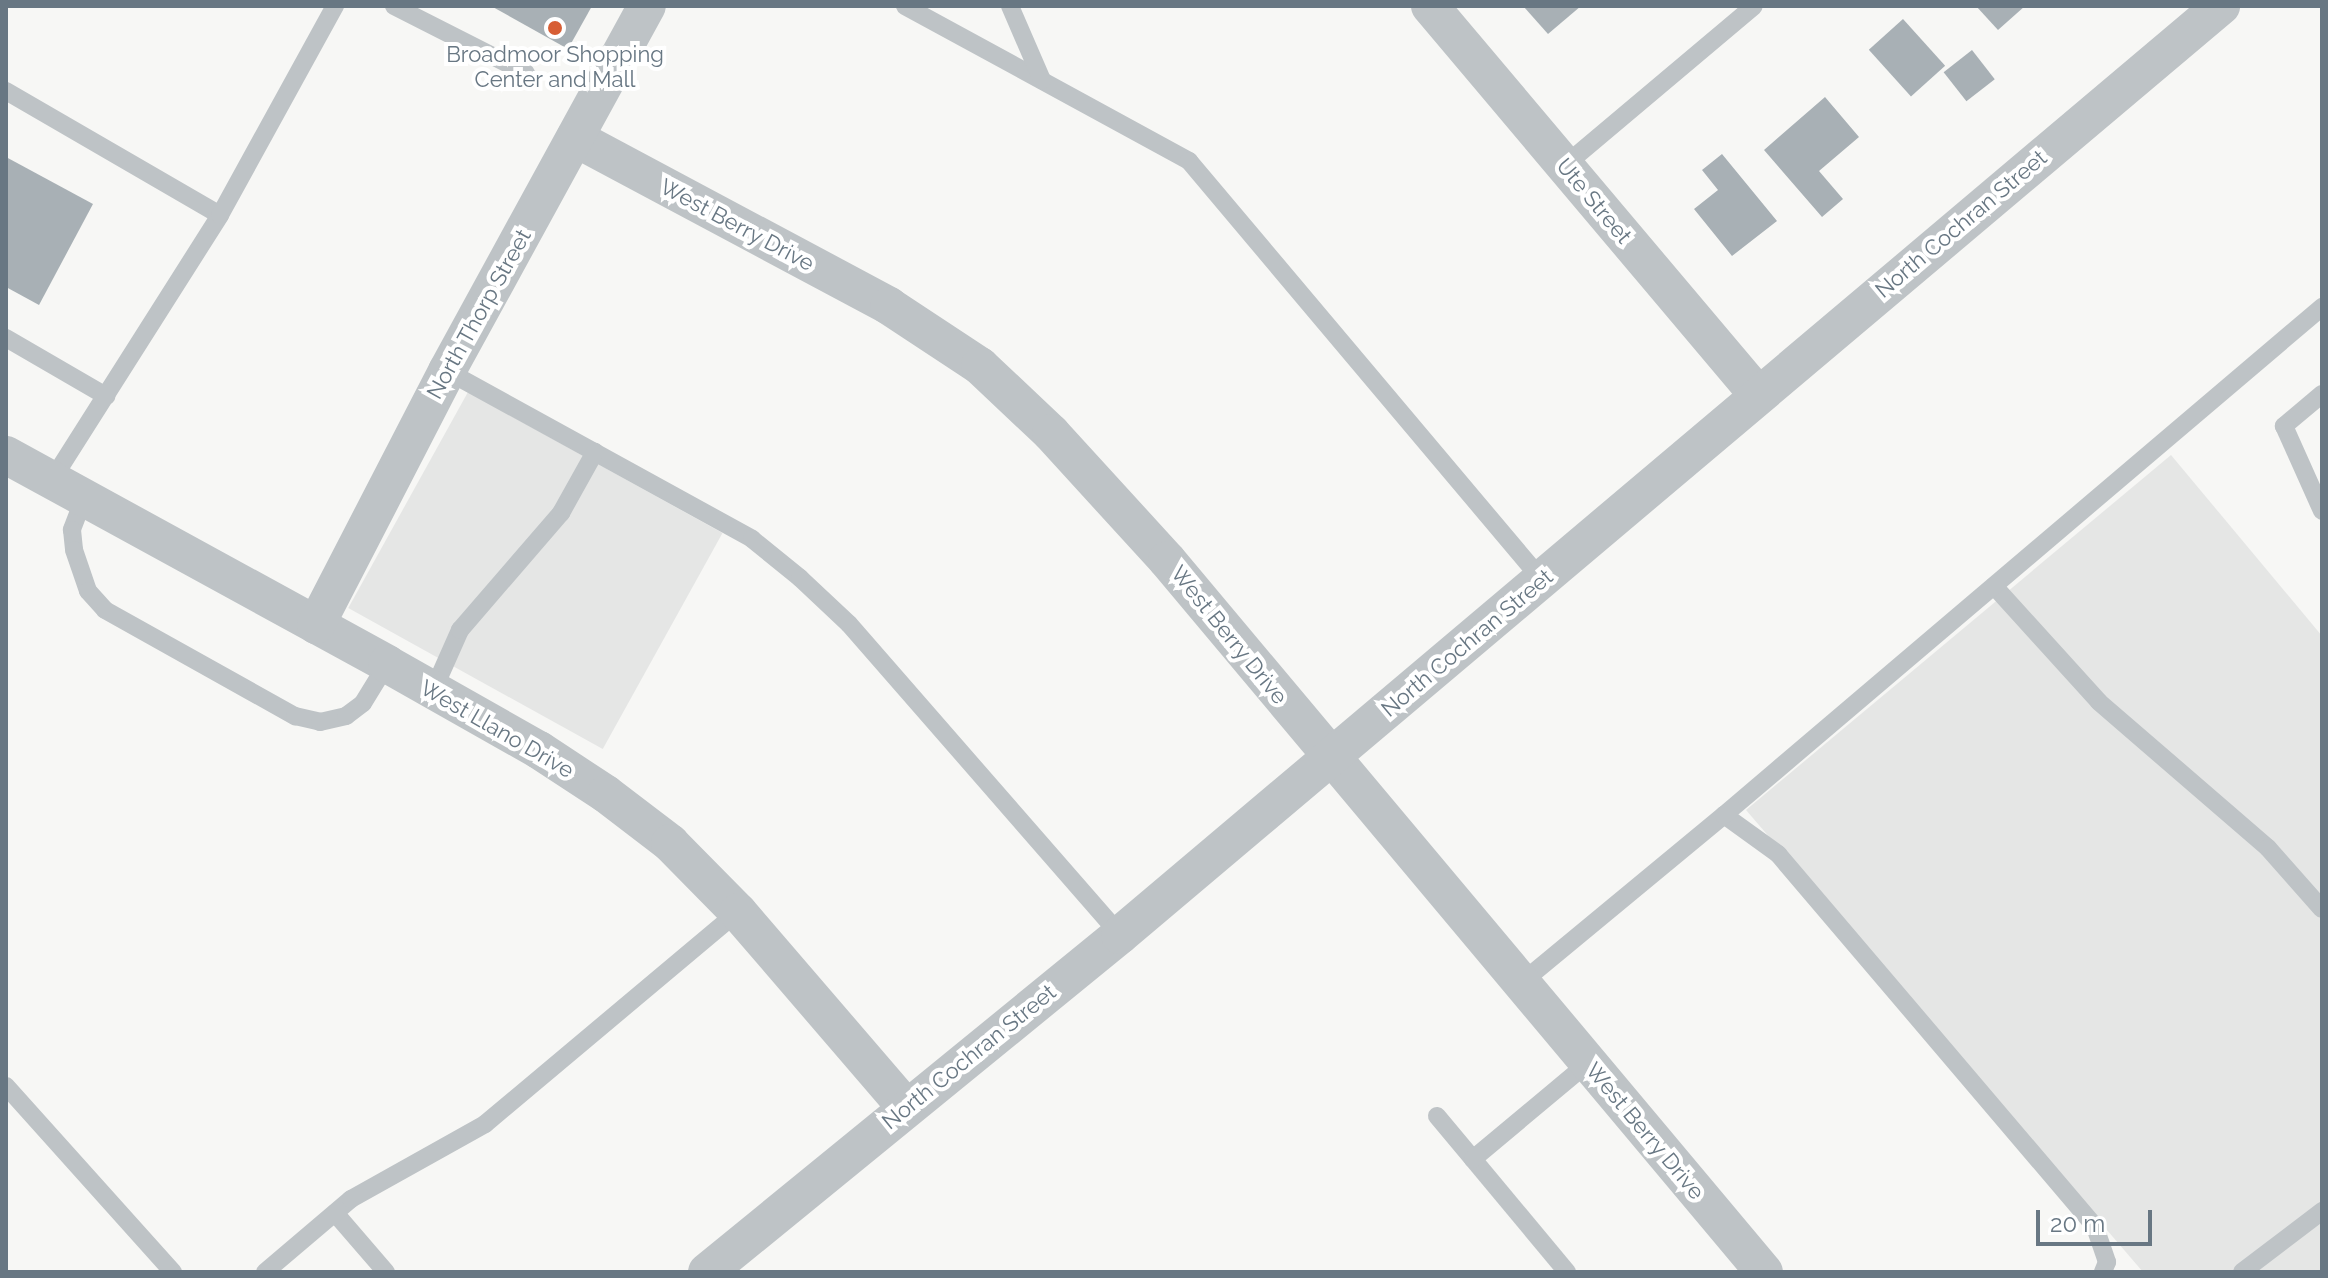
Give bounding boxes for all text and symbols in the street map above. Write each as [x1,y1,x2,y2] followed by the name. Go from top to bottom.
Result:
[546,19,564,37] marker: Broadmoor Shopping Center and Mall
[446,41,664,92] place label: Broadmoor Shopping Center and Mall
[1870,145,2052,303] street label: North Cochran Street
[1551,153,1637,249] street label: Ute Street
[655,173,819,277] street label: West Berry Drive
[421,224,537,404] street label: North Thorp Street
[1165,560,1293,710] street label: West Berry Drive
[1376,564,1558,722] street label: North Cochran Street
[416,674,578,784] street label: West Llano Drive
[877,979,1061,1135] street label: North Cochran Street
[1580,1057,1710,1205] street label: West Berry Drive
[2040,1194,2156,1244] scale bar
[2050,1209,2105,1238] text: 20 m

